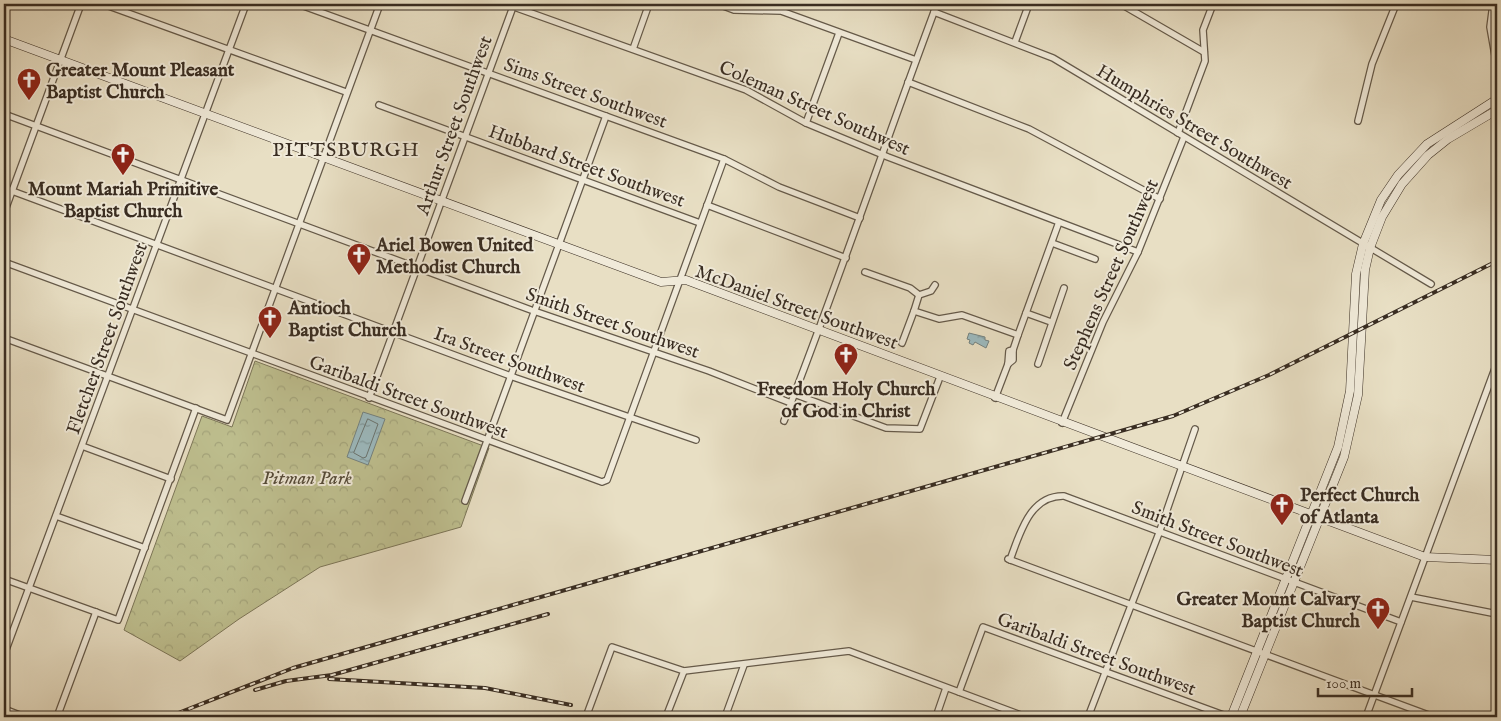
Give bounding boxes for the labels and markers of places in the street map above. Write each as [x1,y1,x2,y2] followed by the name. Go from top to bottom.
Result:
[46,59,235,105] place label: Greater Mount Pleasant Baptist Church
[16,67,42,101] church icon: Greater Mount Pleasant Baptist Church
[110,142,136,176] church icon: Mount Mariah Primitive Baptist Church
[28,178,218,224] place label: Mount Mariah Primitive Baptist Church
[375,234,534,280] place label: Ariel Bowen United Methodist Church
[346,242,372,276] church icon: Ariel Bowen United Methodist Church
[287,297,408,343] place label: Antioch Baptist Church
[257,305,283,339] church icon: Antioch Baptist Church
[833,342,859,376] church icon: Freedom Holy Church of God in Christ
[757,378,936,424] place label: Freedom Holy Church of God in Christ
[1300,484,1420,530] place label: Perfect Church of Atlanta
[1269,492,1295,526] church icon: Perfect Church of Atlanta
[1177,588,1361,634] place label: Greater Mount Calvary Baptist Church
[1365,596,1391,630] church icon: Greater Mount Calvary Baptist Church

